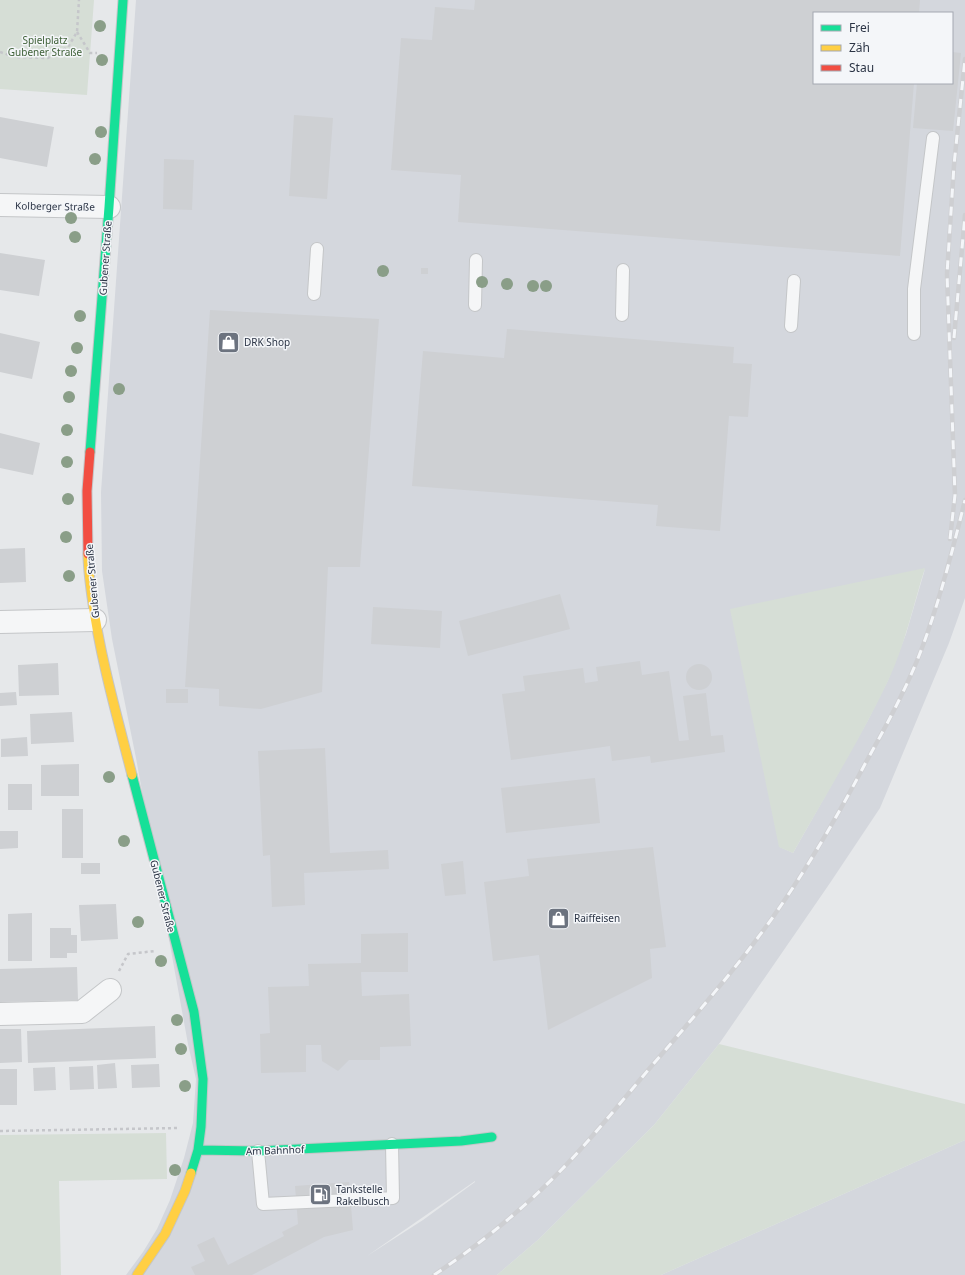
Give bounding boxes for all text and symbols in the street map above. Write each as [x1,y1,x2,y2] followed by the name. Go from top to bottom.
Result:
[813,12,953,84] legend
[849,19,870,36] text: Frei
[8,33,83,59] park label: Spielplatz Gubener Straße
[849,39,870,56] text: Zäh
[849,59,874,76] text: Stau
[15,198,95,214] street label: Kolberger Straße
[95,220,115,296] street label: Gubener Straße
[215,329,241,355] shop icon: DRK Shop
[244,335,290,349] place label: DRK Shop
[82,543,102,619] street label: Gubener Straße
[147,858,179,934] street label: Gubener Straße
[546,905,572,931] shop icon: Raiffeisen
[574,911,620,925] place label: Raiffeisen
[246,1142,305,1158] street label: Am Bahnhof
[308,1182,334,1208] fuel station icon: Tankstelle Rakelbusch
[336,1182,390,1208] place label: Tankstelle Rakelbusch

